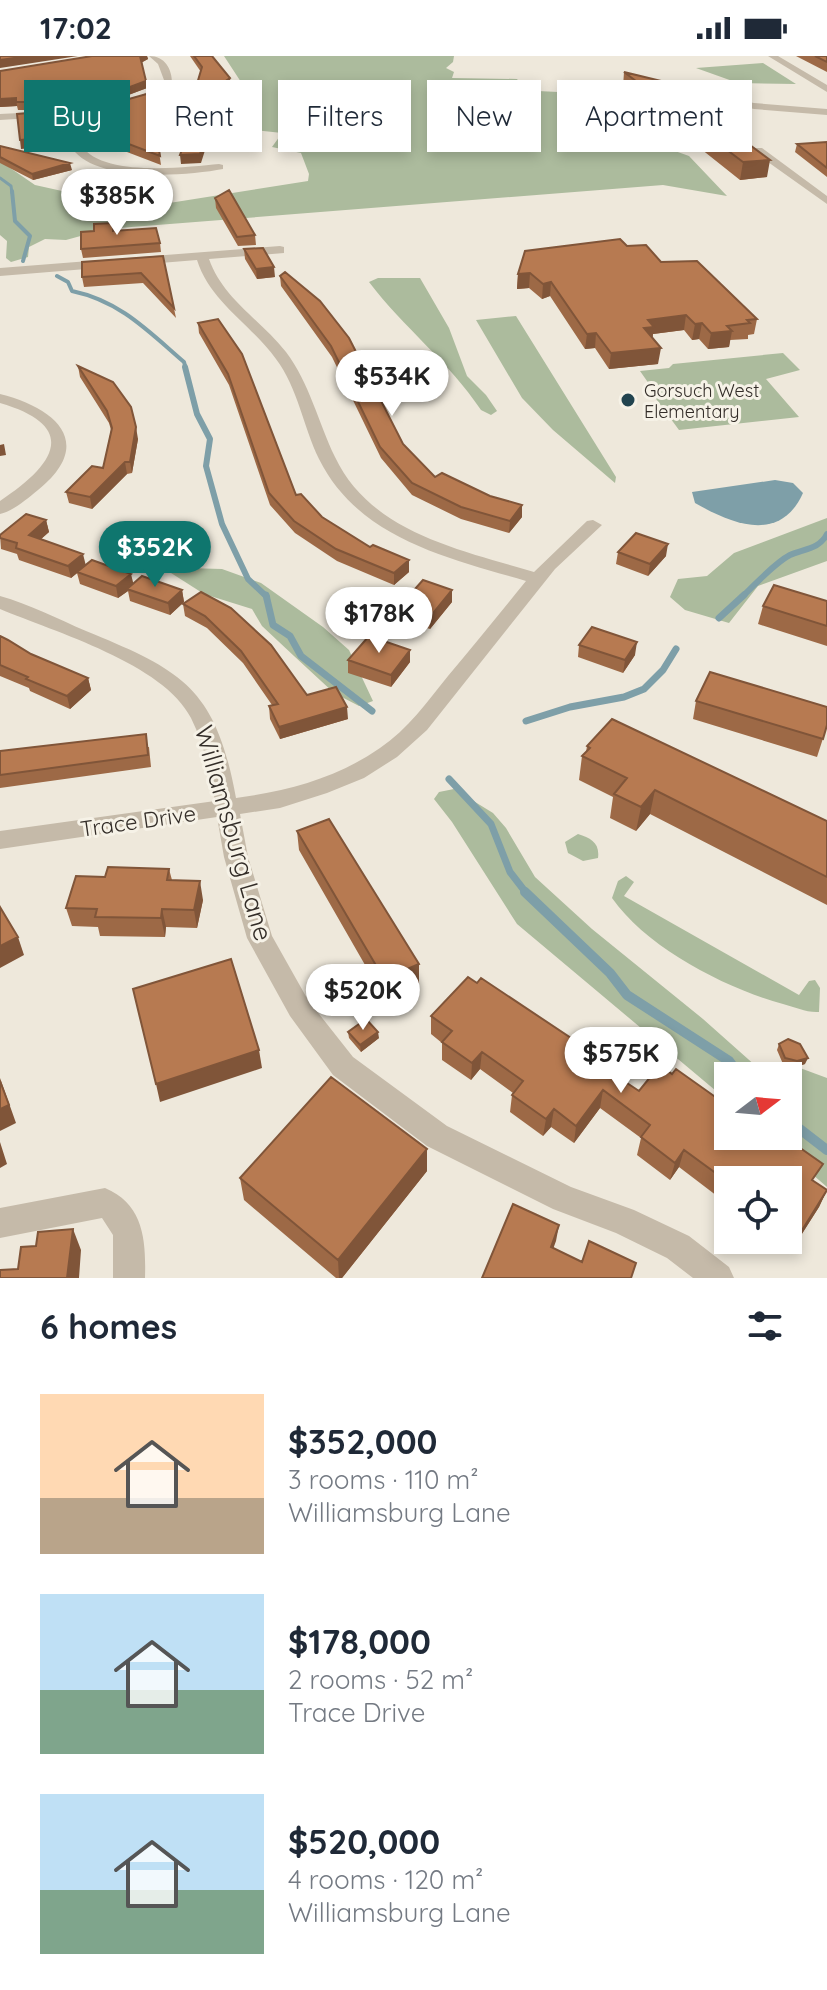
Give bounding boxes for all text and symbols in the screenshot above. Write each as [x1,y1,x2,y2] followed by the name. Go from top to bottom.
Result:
[40,9,112,47] text: 17:02
[24,80,130,152] chip: Buy
[146,80,262,152] chip: Rent
[278,80,411,152] chip: Filters
[427,80,541,152] chip: New
[557,80,752,152] chip: Apartment
[61,169,173,237] pin: $385K
[79,178,155,211] text: $385K
[336,350,448,418] pin: $534K
[354,359,430,392] text: $534K
[644,379,759,423] place label: Gorsuch West Elementary
[619,391,637,409] marker: Gorsuch West Elementary
[99,521,211,589] pin: $352K
[117,530,193,563] text: $352K
[323,587,435,655] pin: $178K
[343,596,415,629] text: $178K
[187,721,281,945] street label: Williamsburg Lane
[78,799,198,843] street label: Trace Drive
[307,964,419,1032] pin: $520K
[324,973,402,1006] text: $520K
[565,1027,677,1095] pin: $575K
[583,1036,659,1069] text: $575K
[714,1062,802,1150] north arrow
[714,1062,802,1254] map controls
[714,1166,802,1254] button: locate
[743,1304,787,1348] icon: filters
[40,1305,177,1348] text: 6 homes
[288,1420,437,1463] text: $352,000
[104,1426,200,1522] icon: home
[288,1463,479,1496] text: 3 rooms · 110 m²
[288,1496,511,1529] text: Williamsburg Lane
[288,1620,431,1663] text: $178,000
[104,1626,200,1722] icon: home
[288,1663,473,1696] text: 2 rooms · 52 m²
[288,1696,425,1729] text: Trace Drive
[288,1820,440,1863] text: $520,000
[104,1826,200,1922] icon: home
[288,1863,483,1896] text: 4 rooms · 120 m²
[288,1896,511,1929] text: Williamsburg Lane

